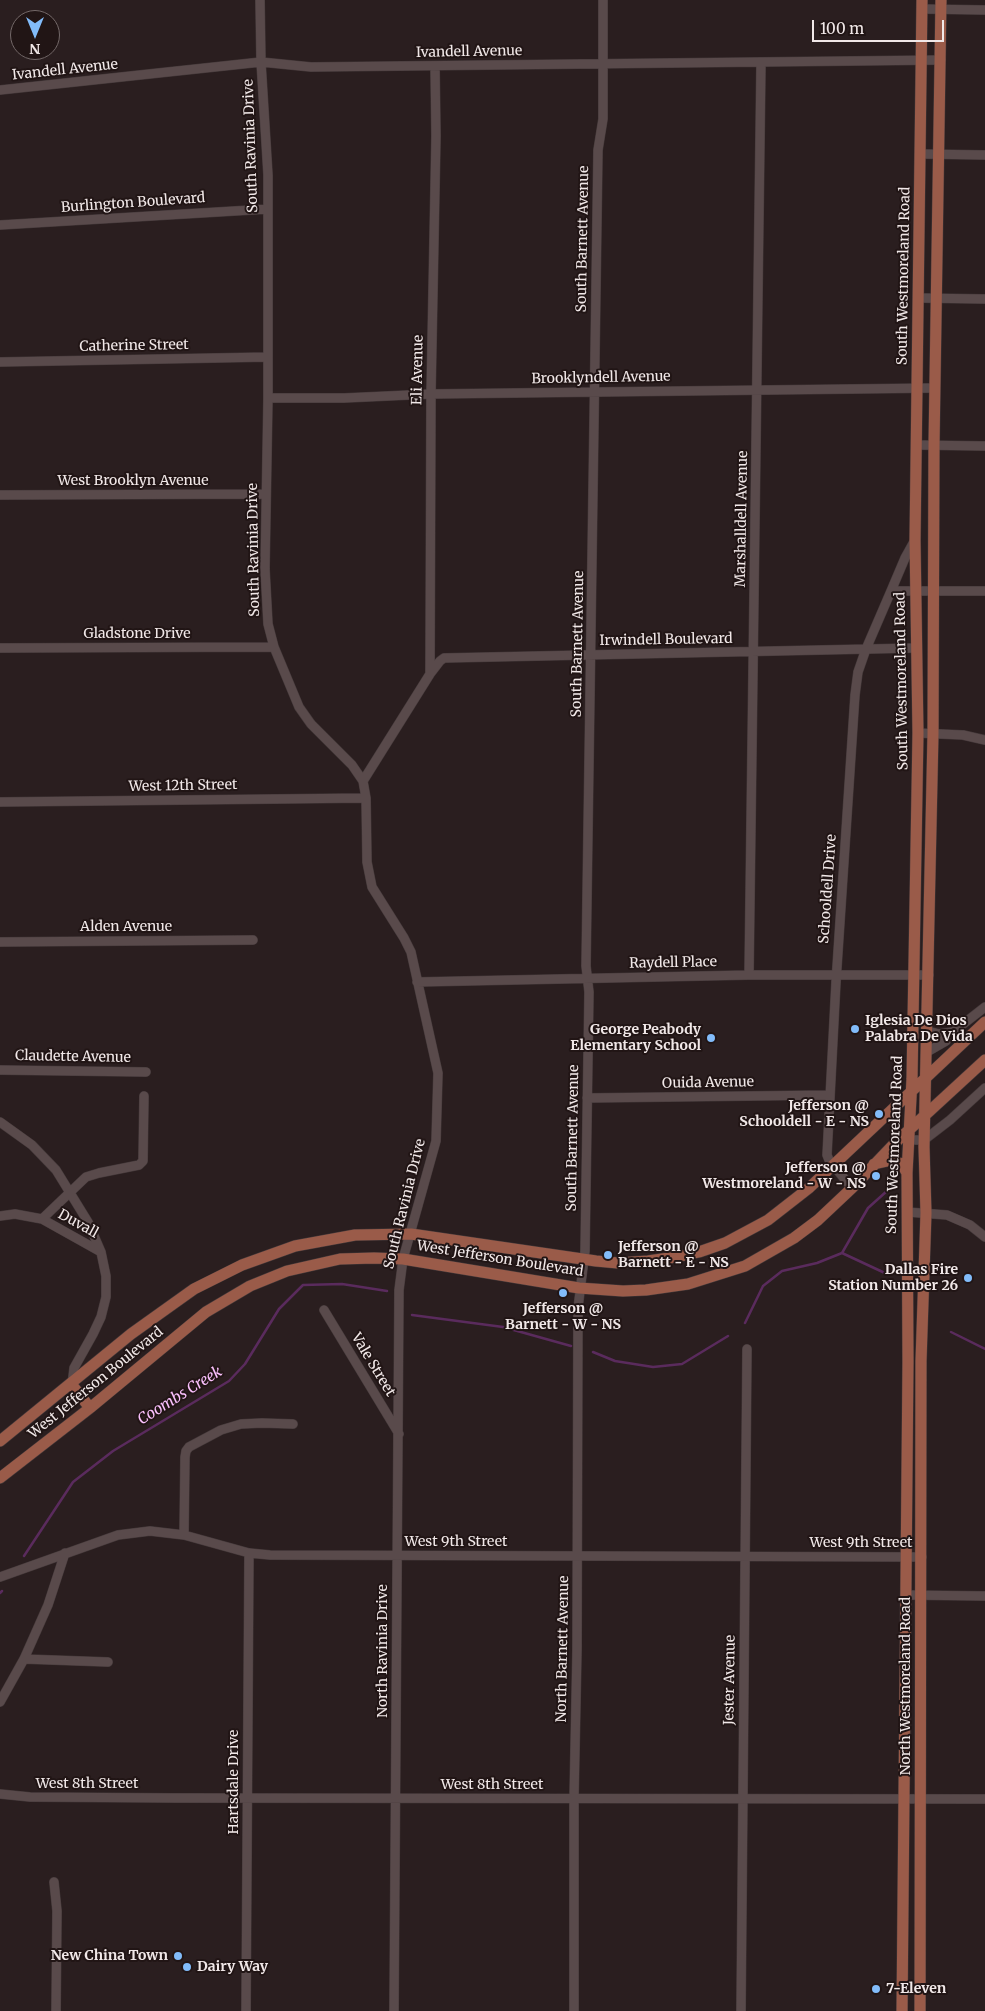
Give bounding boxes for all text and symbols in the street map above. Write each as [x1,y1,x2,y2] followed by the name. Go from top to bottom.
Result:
[10,10,60,60] north arrow
[815,10,948,42] scale bar
[820,19,864,38] text: 100 m
[29,40,41,58] text: N
[416,43,522,61] street label: Ivandell Avenue
[11,56,119,84] street label: Ivandell Avenue
[240,79,262,213] street label: South Ravinia Drive
[573,165,593,313] street label: South Barnett Avenue
[894,187,914,365] street label: South Westmoreland Road
[60,190,206,216] street label: Burlington Boulevard
[409,335,427,405] street label: Eli Avenue
[79,337,189,355] street label: Catherine Street
[531,368,671,388] street label: Brooklyndell Avenue
[732,451,752,587] street label: Marshalldell Avenue
[57,473,209,489] street label: West Brooklyn Avenue
[244,483,264,617] street label: South Ravinia Drive
[568,570,588,718] street label: South Barnett Avenue
[892,592,912,770] street label: South Westmoreland Road
[84,626,190,642] street label: Gladstone Drive
[599,630,733,650] street label: Irwindell Boulevard
[129,777,237,795] street label: West 12th Street
[816,834,840,944] street label: Schooldell Drive
[80,919,172,935] street label: Alden Avenue
[629,954,717,972] street label: Raydell Place
[865,1013,973,1046] place label: Iglesia De Dios Palabra De Vida
[570,1022,701,1054] place label: George Peabody Elementary School
[849,1023,861,1035] marker: Iglesia De Dios Palabra De Vida
[705,1032,717,1044] marker: George Peabody Elementary School
[15,1048,131,1066] street label: Claudette Avenue
[883,1056,907,1234] street label: South Westmoreland Road
[563,1064,583,1212] street label: South Barnett Avenue
[662,1074,754,1092] street label: Ouida Avenue
[739,1098,869,1130] place label: Jefferson @ Schooldell - E - NS
[873,1108,885,1120] marker: Jefferson @ Schooldell - E - NS
[381,1137,429,1271] street label: South Ravinia Drive
[702,1160,866,1192] place label: Jefferson @ Westmoreland - W - NS
[870,1170,882,1182] marker: Jefferson @ Westmoreland - W - NS
[55,1206,101,1242] street label: Duvall
[416,1238,584,1280] street label: West Jefferson Boulevard
[618,1239,729,1272] place label: Jefferson @ Barnett - E - NS
[602,1249,614,1261] marker: Jefferson @ Barnett - E - NS
[828,1262,958,1294] place label: Dallas Fire Station Number 26
[962,1272,974,1284] marker: Dallas Fire Station Number 26
[557,1287,569,1299] marker: Jefferson @ Barnett - W - NS
[505,1301,621,1334] place label: Jefferson @ Barnett - W - NS
[25,1324,167,1442] street label: West Jefferson Boulevard
[347,1330,399,1400] street label: Vale Street
[134,1363,226,1429] water label: Coombs Creek
[405,1534,507,1550] street label: West 9th Street
[810,1535,912,1551] street label: West 9th Street
[553,1576,573,1722] street label: North Barnett Avenue
[375,1584,391,1718] street label: North Ravinia Drive
[898,1597,914,1775] street label: North Westmoreland Road
[721,1635,739,1725] street label: Jester Avenue
[226,1730,242,1834] street label: Hartsdale Drive
[36,1776,138,1792] street label: West 8th Street
[441,1777,543,1793] street label: West 8th Street
[51,1948,168,1964] place label: New China Town
[172,1950,184,1962] marker: New China Town
[197,1959,268,1975] place label: Dairy Way
[181,1961,193,1973] marker: Dairy Way
[886,1981,946,1997] place label: 7-Eleven
[870,1983,882,1995] marker: 7-Eleven

